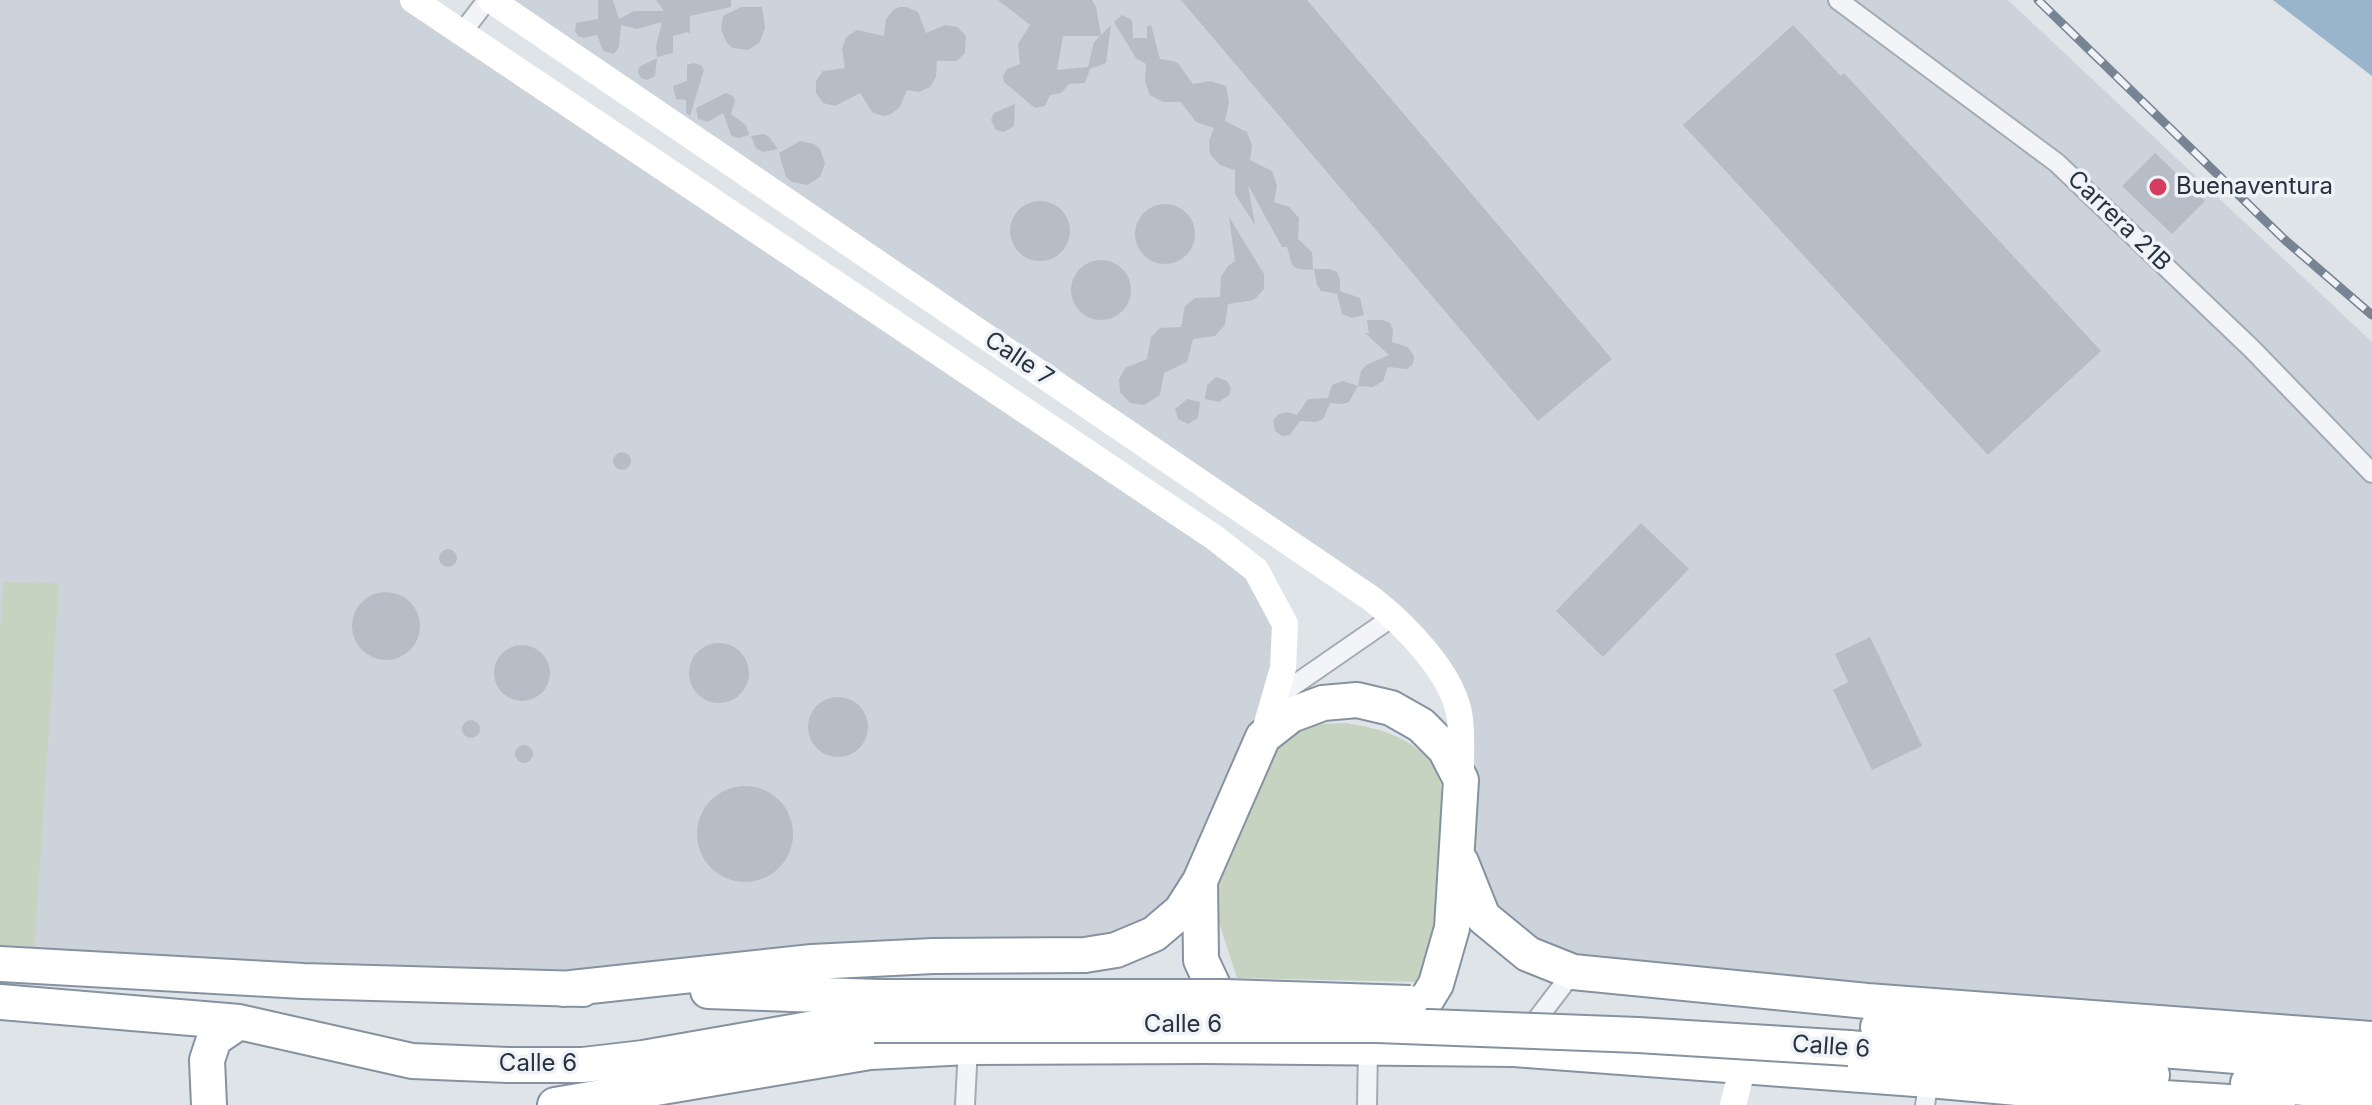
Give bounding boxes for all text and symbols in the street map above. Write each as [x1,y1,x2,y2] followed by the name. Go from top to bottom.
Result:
[2061,165,2177,277] street label: Carrera 21B
[2176,173,2333,201] place label: Buenaventura
[2147,176,2169,198] marker: Buenaventura
[979,326,1059,392] street label: Calle 7
[1144,1011,1222,1039] street label: Calle 6
[1791,1030,1871,1064] street label: Calle 6
[499,1050,577,1078] street label: Calle 6

